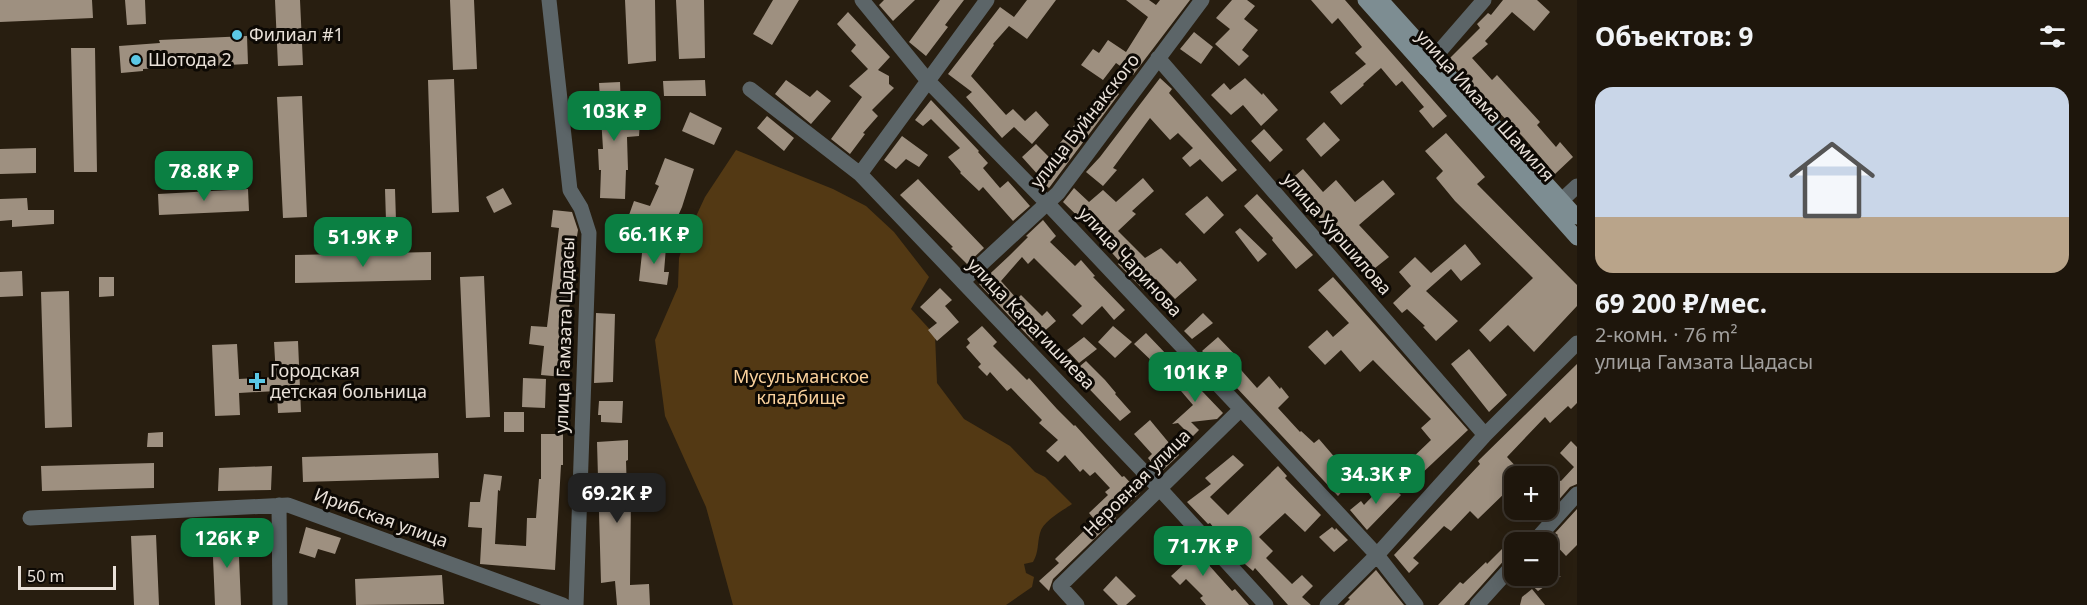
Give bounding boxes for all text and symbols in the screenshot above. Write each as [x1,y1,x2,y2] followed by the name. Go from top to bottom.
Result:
[1595,18,1753,54] text: Объектов: 9
[2036,20,2069,53] icon: filters
[249,22,344,46] place label: Филиал #1
[1411,24,1560,186] street label: улица Имама Шамиля
[230,28,244,42] marker: Филиал #1
[148,47,232,71] place label: Шотода 2
[1024,48,1144,193] street label: улица Буйнакского
[129,53,143,67] marker: Шотода 2
[565,91,663,142] pin: 103K ₽
[582,97,646,124] text: 103K ₽
[1778,126,1886,234] icon: home
[149,151,259,202] pin: 78.8K ₽
[169,157,239,184] text: 78.8K ₽
[1278,167,1398,300] street label: улица Хуршилова
[1074,201,1188,321] street label: улица Чаринова
[599,214,709,265] pin: 66.1K ₽
[308,217,418,268] pin: 51.9K ₽
[619,220,689,247] text: 66.1K ₽
[328,223,398,250] text: 51.9K ₽
[549,236,579,434] street label: улица Гамзата Цадасы
[963,252,1101,394] street label: улица Карагишиева
[1595,285,1767,321] text: 69 200 ₽/мес.
[1595,321,1738,348] text: 2-комн. · 76 m²
[1595,348,1813,375] text: улица Гамзата Цадасы
[1146,352,1244,403] pin: 101K ₽
[270,358,427,403] place label: Городская детская больница
[1163,358,1227,385] text: 101K ₽
[733,364,869,409] park label: Мусульманское кладбище
[248,372,266,390] marker: Городская детская больница
[1078,424,1195,541] street label: Неровная улица
[1321,454,1431,505] pin: 34.3K ₽
[1341,460,1411,487] text: 34.3K ₽
[1504,466,1558,586] map controls
[1504,466,1558,520] button: +
[562,473,672,524] pin: 69.2K ₽
[582,479,652,506] text: 69.2K ₽
[311,482,452,552] street label: Ирибская улица
[178,518,276,569] pin: 126K ₽
[195,524,259,551] text: 126K ₽
[1148,526,1258,577] pin: 71.7K ₽
[1168,532,1238,559] text: 71.7K ₽
[1504,532,1558,586] button: −
[18,563,116,590] scale bar
[27,565,64,587] text: 50 m

